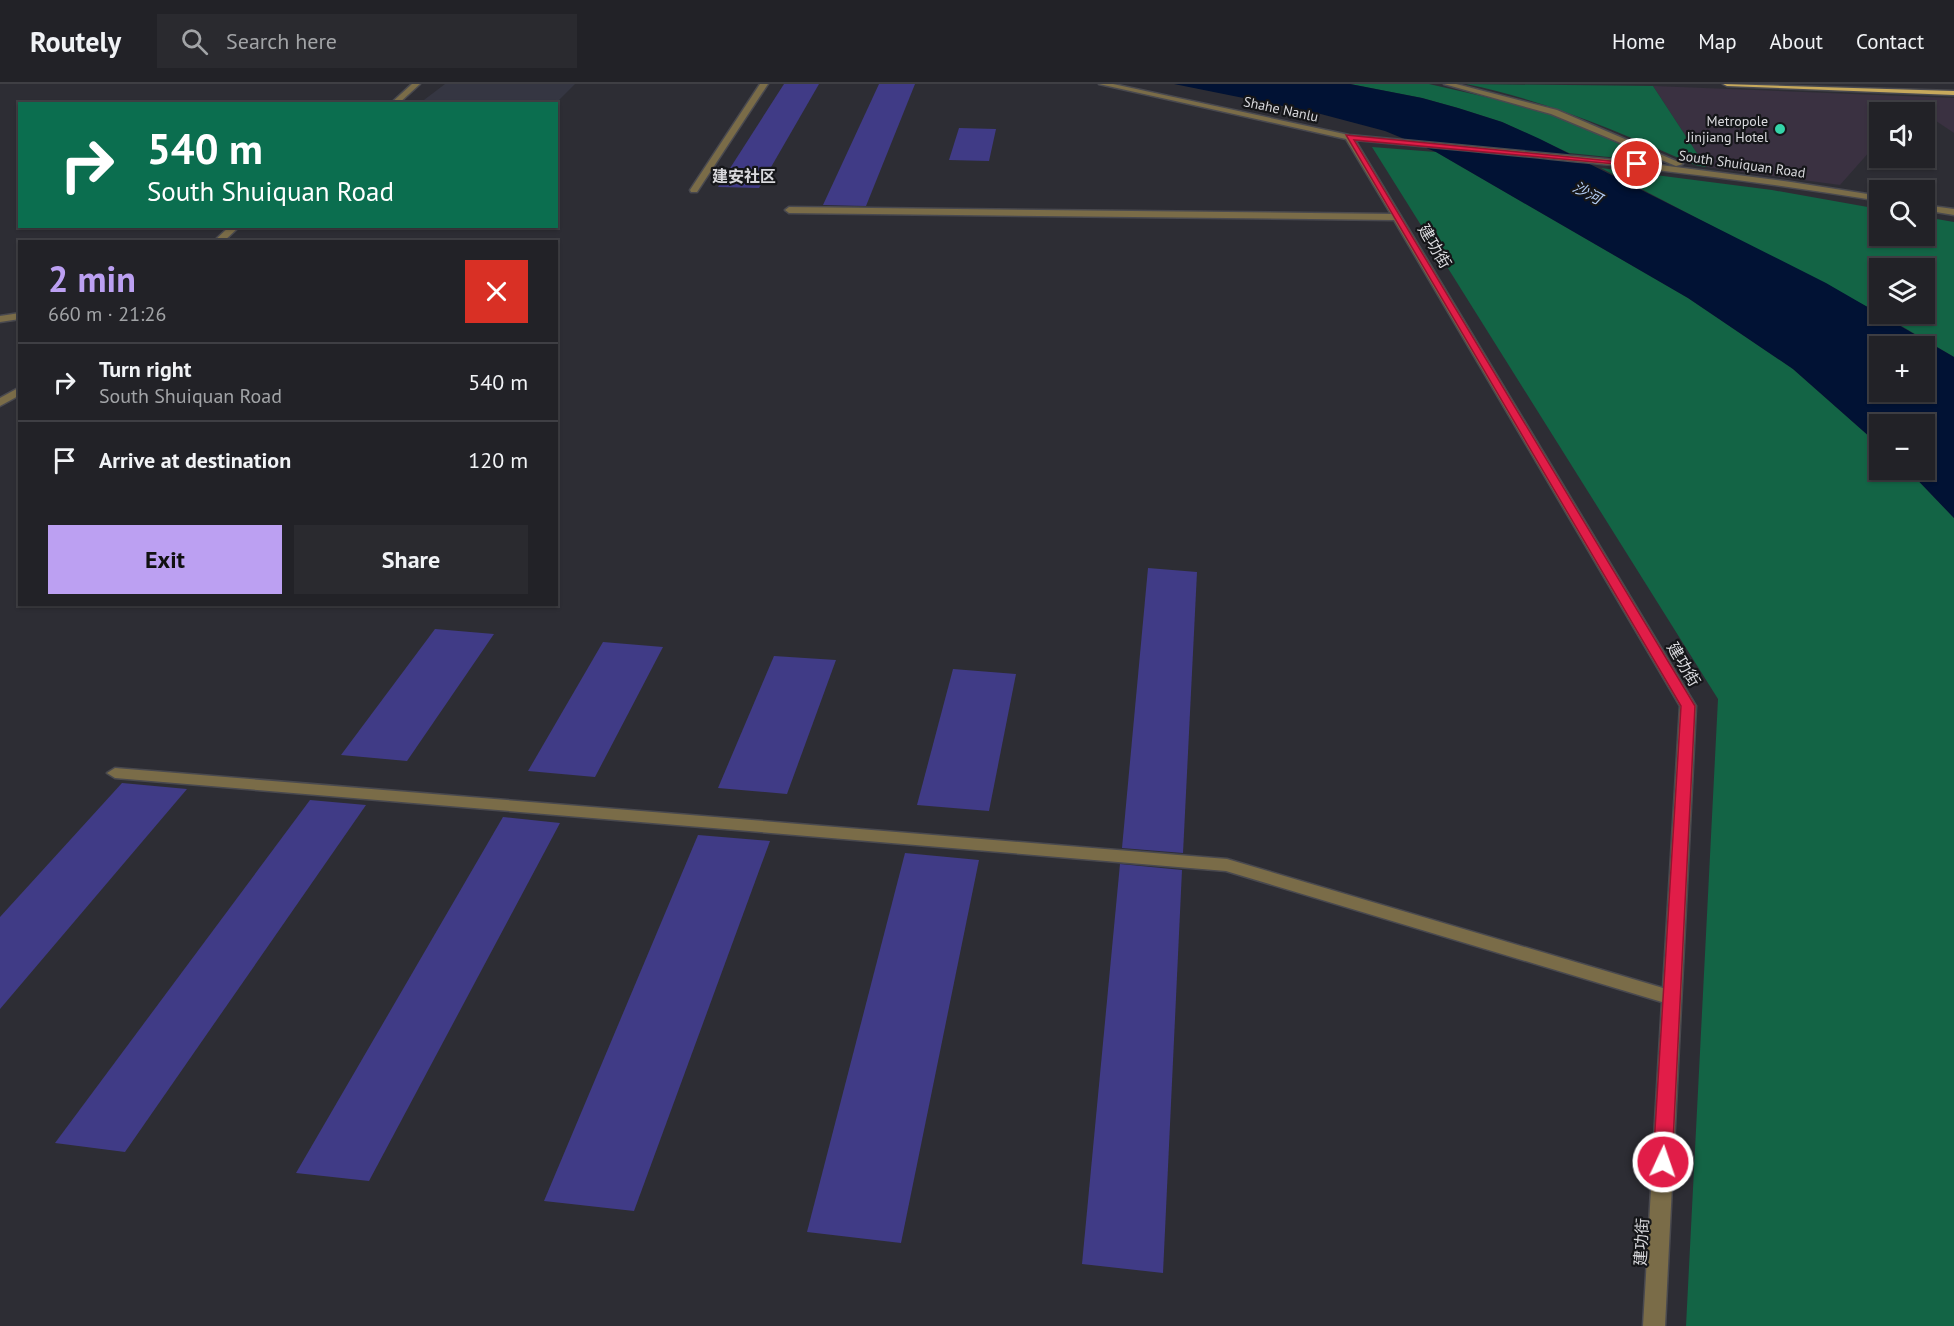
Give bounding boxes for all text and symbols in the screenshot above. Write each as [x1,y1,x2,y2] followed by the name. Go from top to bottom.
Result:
[157,14,577,68] search box
[30,23,121,60] text: Routely
[178,25,211,58] icon: search
[226,27,337,55] text: Search here
[1612,28,1665,55] text: Home
[1698,28,1737,55] text: Map
[1770,28,1823,55] text: About
[1856,28,1924,55] text: Contact
[1242,92,1320,126] street label: Shahe Nanlu
[1869,102,1935,480] map controls
[1869,102,1935,168] button: sound
[1685,112,1768,146] place label: Metropole Jinjiang Hotel
[147,121,263,176] text: 540 m
[1773,122,1787,136] marker: Metropole Jinjiang Hotel
[48,126,126,204] icon: right
[1611,138,1662,189] pin
[1677,146,1807,182] street label: South Shuiquan Road
[1620,147,1653,180] icon: arrive
[712,166,776,186] district label: 建安社区
[147,174,394,208] text: South Shuiquan Road
[1570,177,1608,209] water label: 沙河
[1869,180,1935,246] button: search
[1414,220,1456,272] street label: 建功街
[48,255,136,302] text: 2 min
[1869,258,1935,324] button: layers
[465,260,528,323] button: close
[48,301,166,327] text: 660 m · 21:26
[1869,336,1935,402] button: +
[99,355,191,383] text: Turn right
[48,366,81,399] icon: right
[468,368,528,396] text: 540 m
[99,383,282,409] text: South Shuiquan Road
[1869,414,1935,480] button: −
[48,444,81,477] icon: arrive
[99,446,291,474] text: Arrive at destination
[468,446,528,474] text: 120 m
[48,525,282,594] button: Exit
[294,525,528,594] button: Share
[1663,638,1705,690] street label: 建功街
[1631,1130,1695,1194] position arrow
[1630,1218,1652,1266] street label: 建功街

